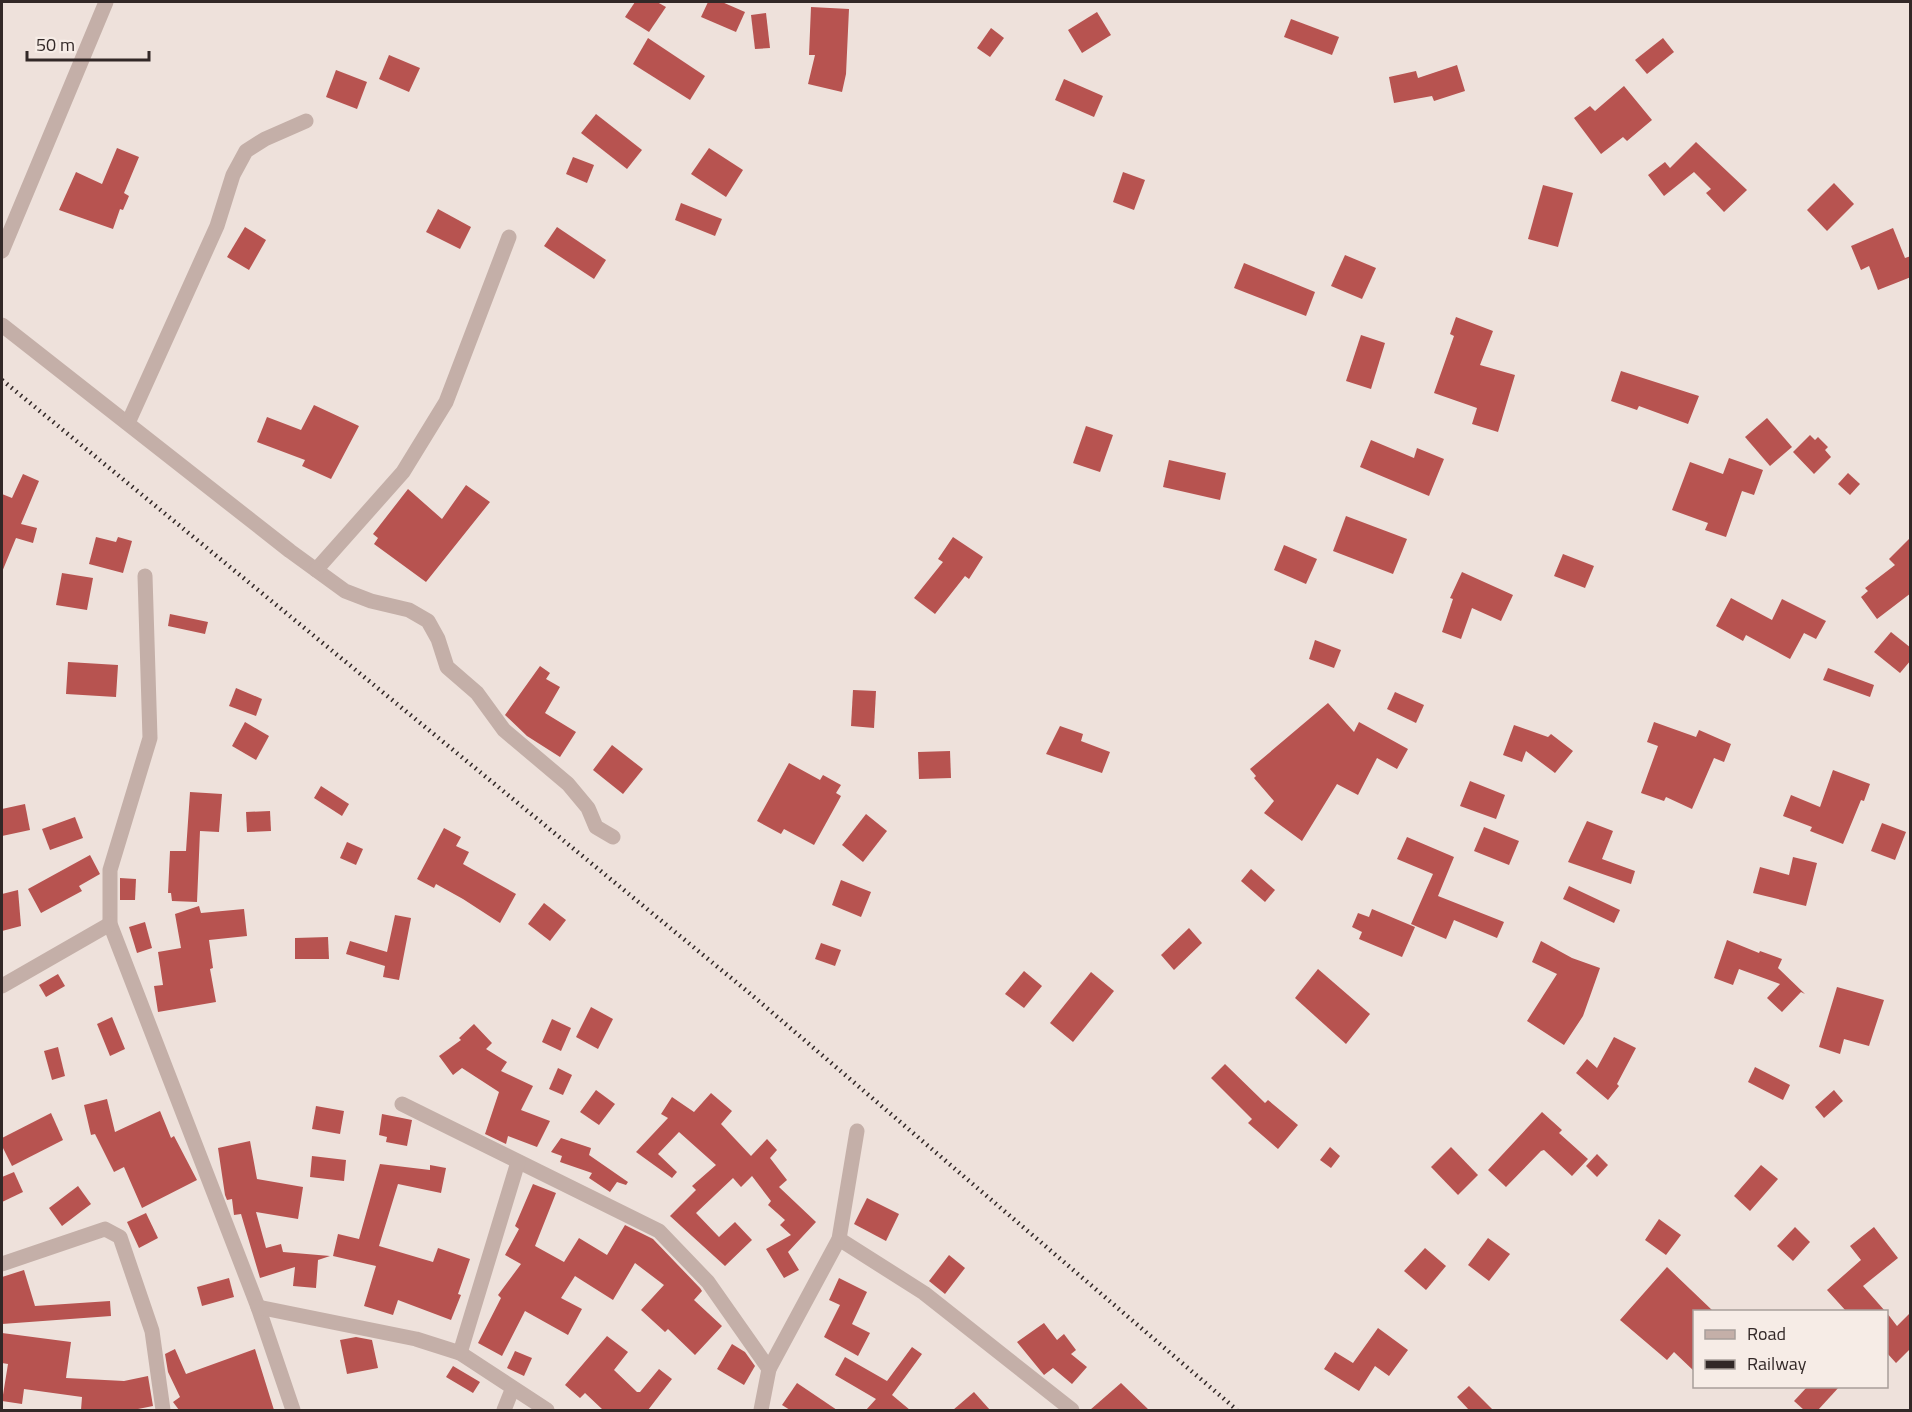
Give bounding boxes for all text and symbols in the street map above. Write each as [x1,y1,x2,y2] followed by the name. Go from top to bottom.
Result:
[27,24,148,62] scale bar
[36,31,75,58] text: 50 m
[1693,1310,1888,1388] legend
[1747,1320,1786,1347] text: Road
[1747,1350,1807,1377] text: Railway

